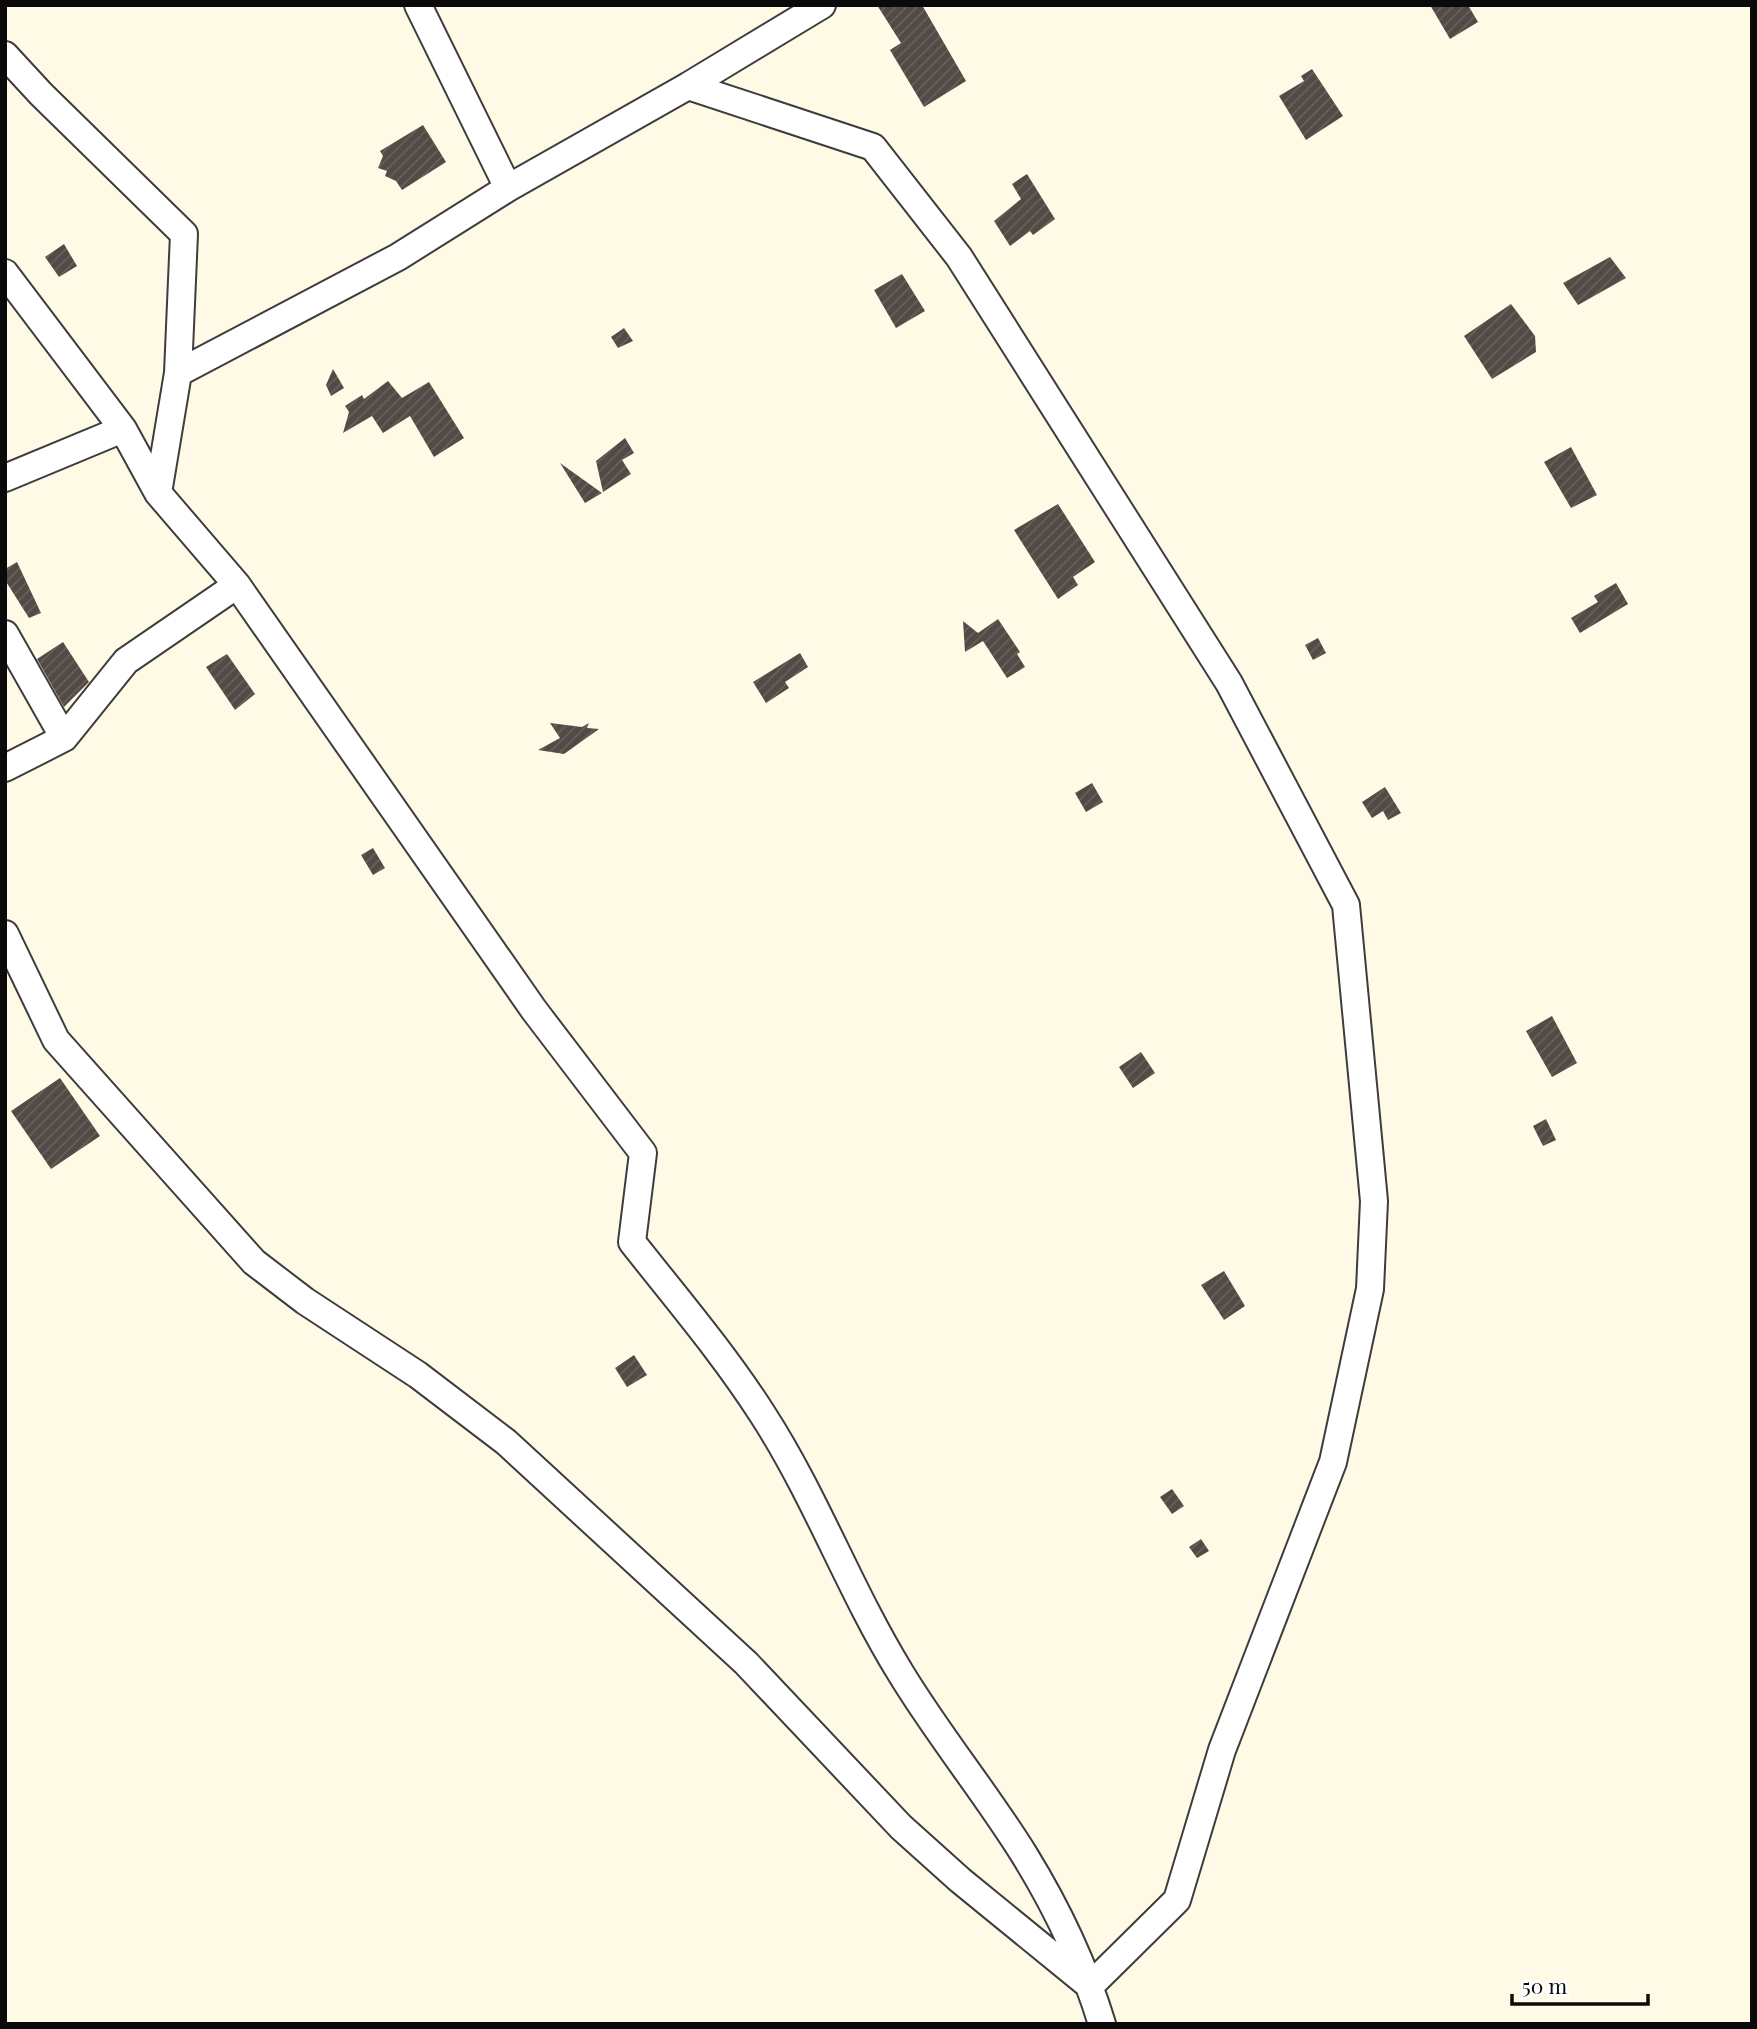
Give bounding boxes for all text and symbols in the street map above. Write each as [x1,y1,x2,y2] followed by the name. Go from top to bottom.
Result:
[1512,1962,1648,2006] scale bar
[1522,1971,1568,1999] text: 50 m

